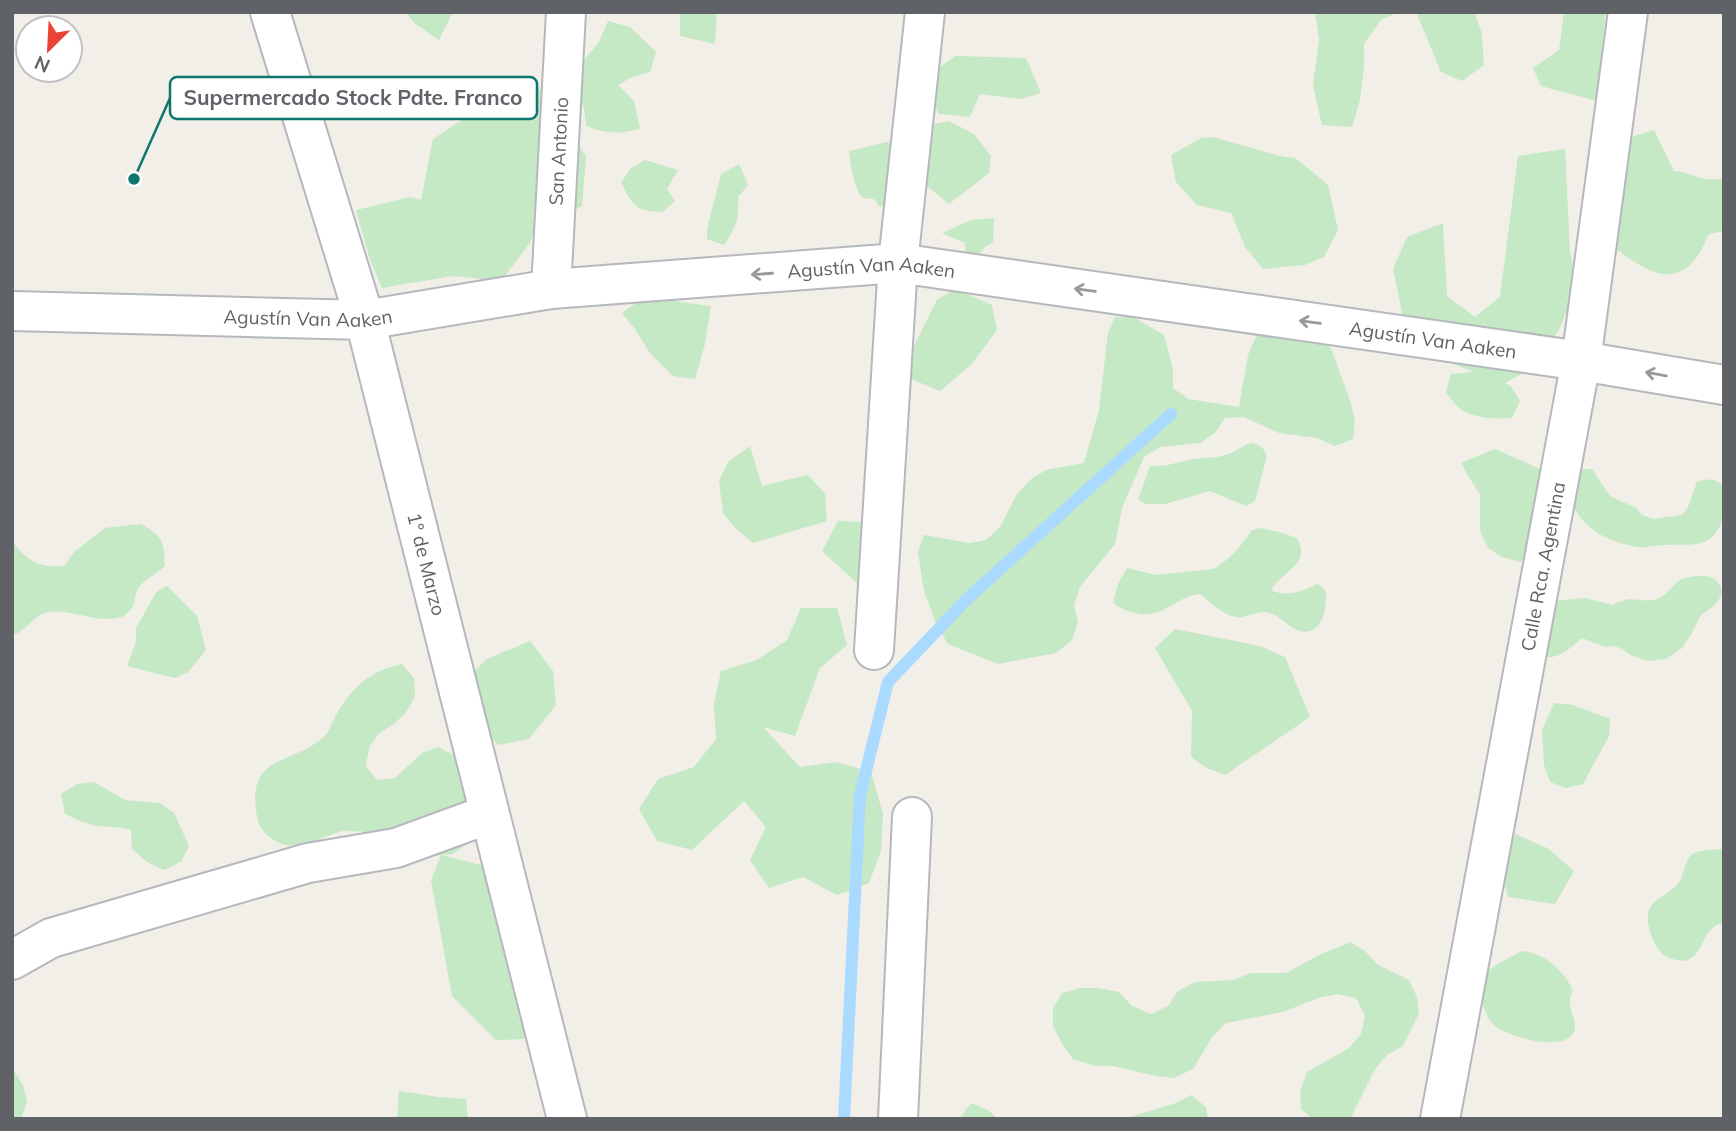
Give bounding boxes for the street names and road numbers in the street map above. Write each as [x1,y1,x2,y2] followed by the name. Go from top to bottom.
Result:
[544,96,573,206] street label: San Antonio
[786,251,957,283] street label: Agustín Van Aaken
[223,304,394,332] street label: Agustín Van Aaken
[1347,316,1518,364] street label: Agustín Van Aaken
[1515,480,1570,653] street label: Calle Rca. Agentina
[402,510,451,618] street label: 1° de Marzo

